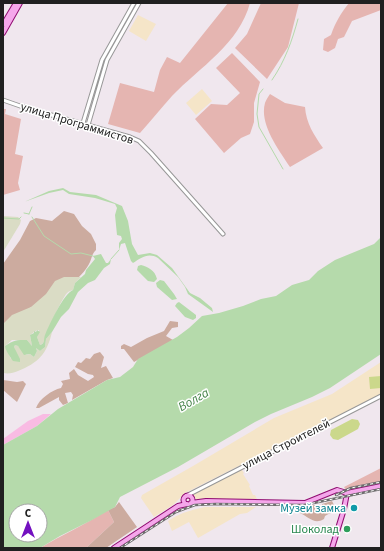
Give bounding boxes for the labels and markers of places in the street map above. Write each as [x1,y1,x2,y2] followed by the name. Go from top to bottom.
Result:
[280,500,346,517] place label: Музей замка
[349,503,359,513] marker: Музей замка
[291,521,340,538] place label: Шоколад
[342,524,352,534] marker: Шоколад

